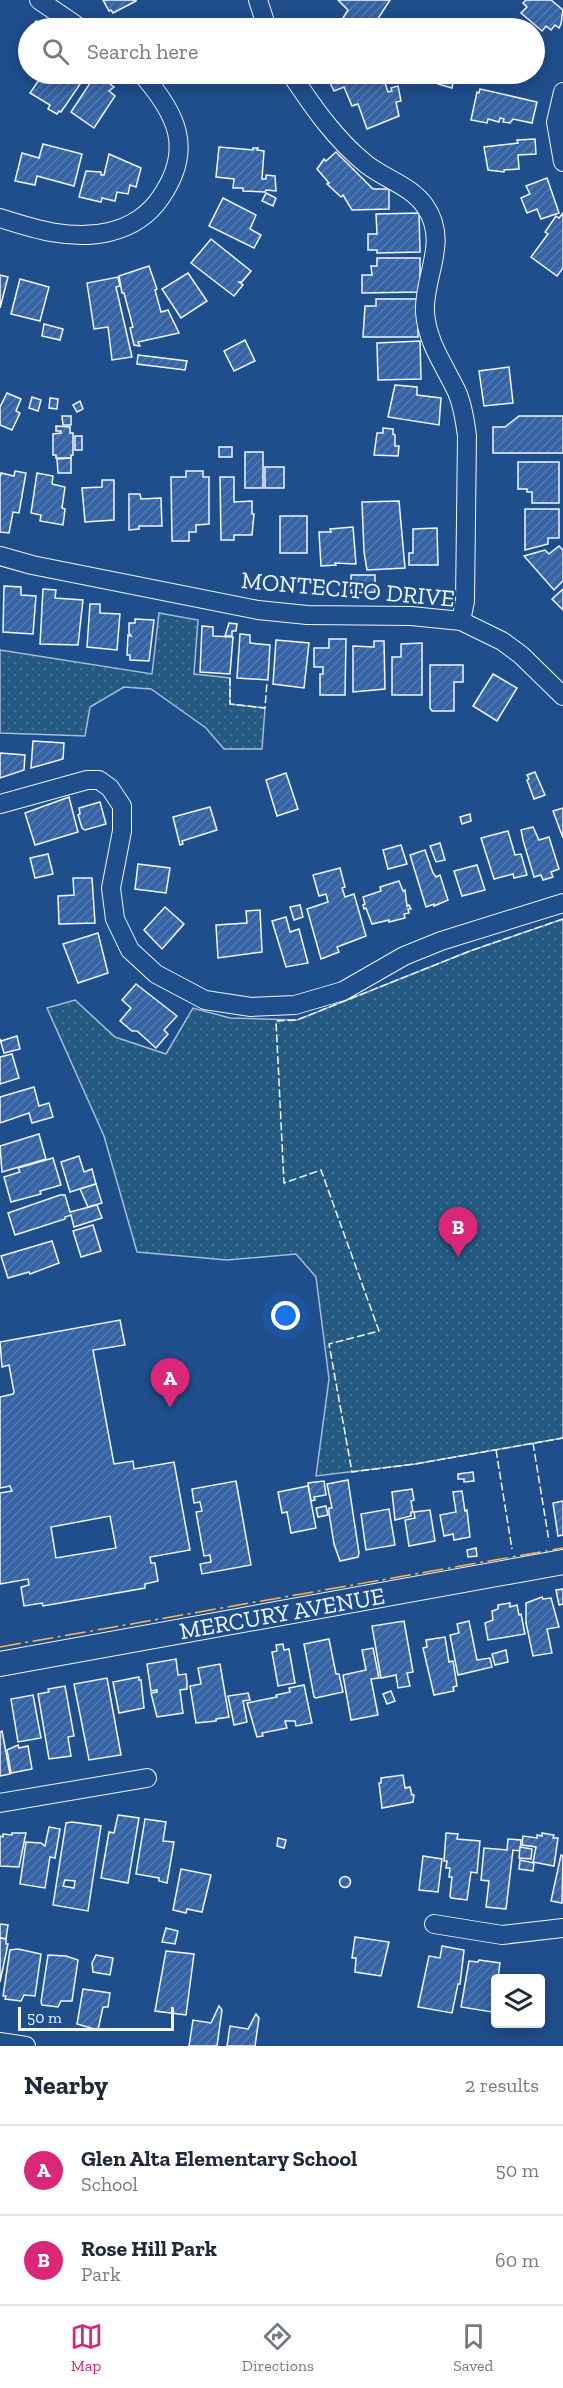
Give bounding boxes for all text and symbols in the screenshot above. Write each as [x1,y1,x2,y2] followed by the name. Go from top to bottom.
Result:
[18,18,545,84] search box
[39,35,72,68] icon: search
[87,38,198,65] text: Search here
[240,565,456,613] street label: MONTECITO DRIVE
[438,1208,478,1257] pin: B
[271,1301,300,1330] your location
[150,1358,190,1408] pin: A
[177,1581,387,1645] street label: MERCURY AVENUE
[491,1974,545,2028] map controls
[491,1974,545,2028] button: layers
[18,2004,174,2032] scale bar
[27,2008,62,2027] text: 50 m
[24,2069,108,2101] text: Nearby
[465,2073,539,2097] text: 2 results
[81,2145,357,2172] text: Glen Alta Elementary School
[37,2158,50,2182] text: A
[495,2158,539,2182] text: 50 m
[81,2172,138,2196] text: School
[81,2235,217,2262] text: Rose Hill Park
[37,2248,50,2272] text: B
[495,2248,539,2272] text: 60 m
[81,2262,121,2286] text: Park
[70,2320,103,2375] tab: Map
[242,2320,314,2375] tab: Directions
[453,2320,493,2375] tab: Saved

